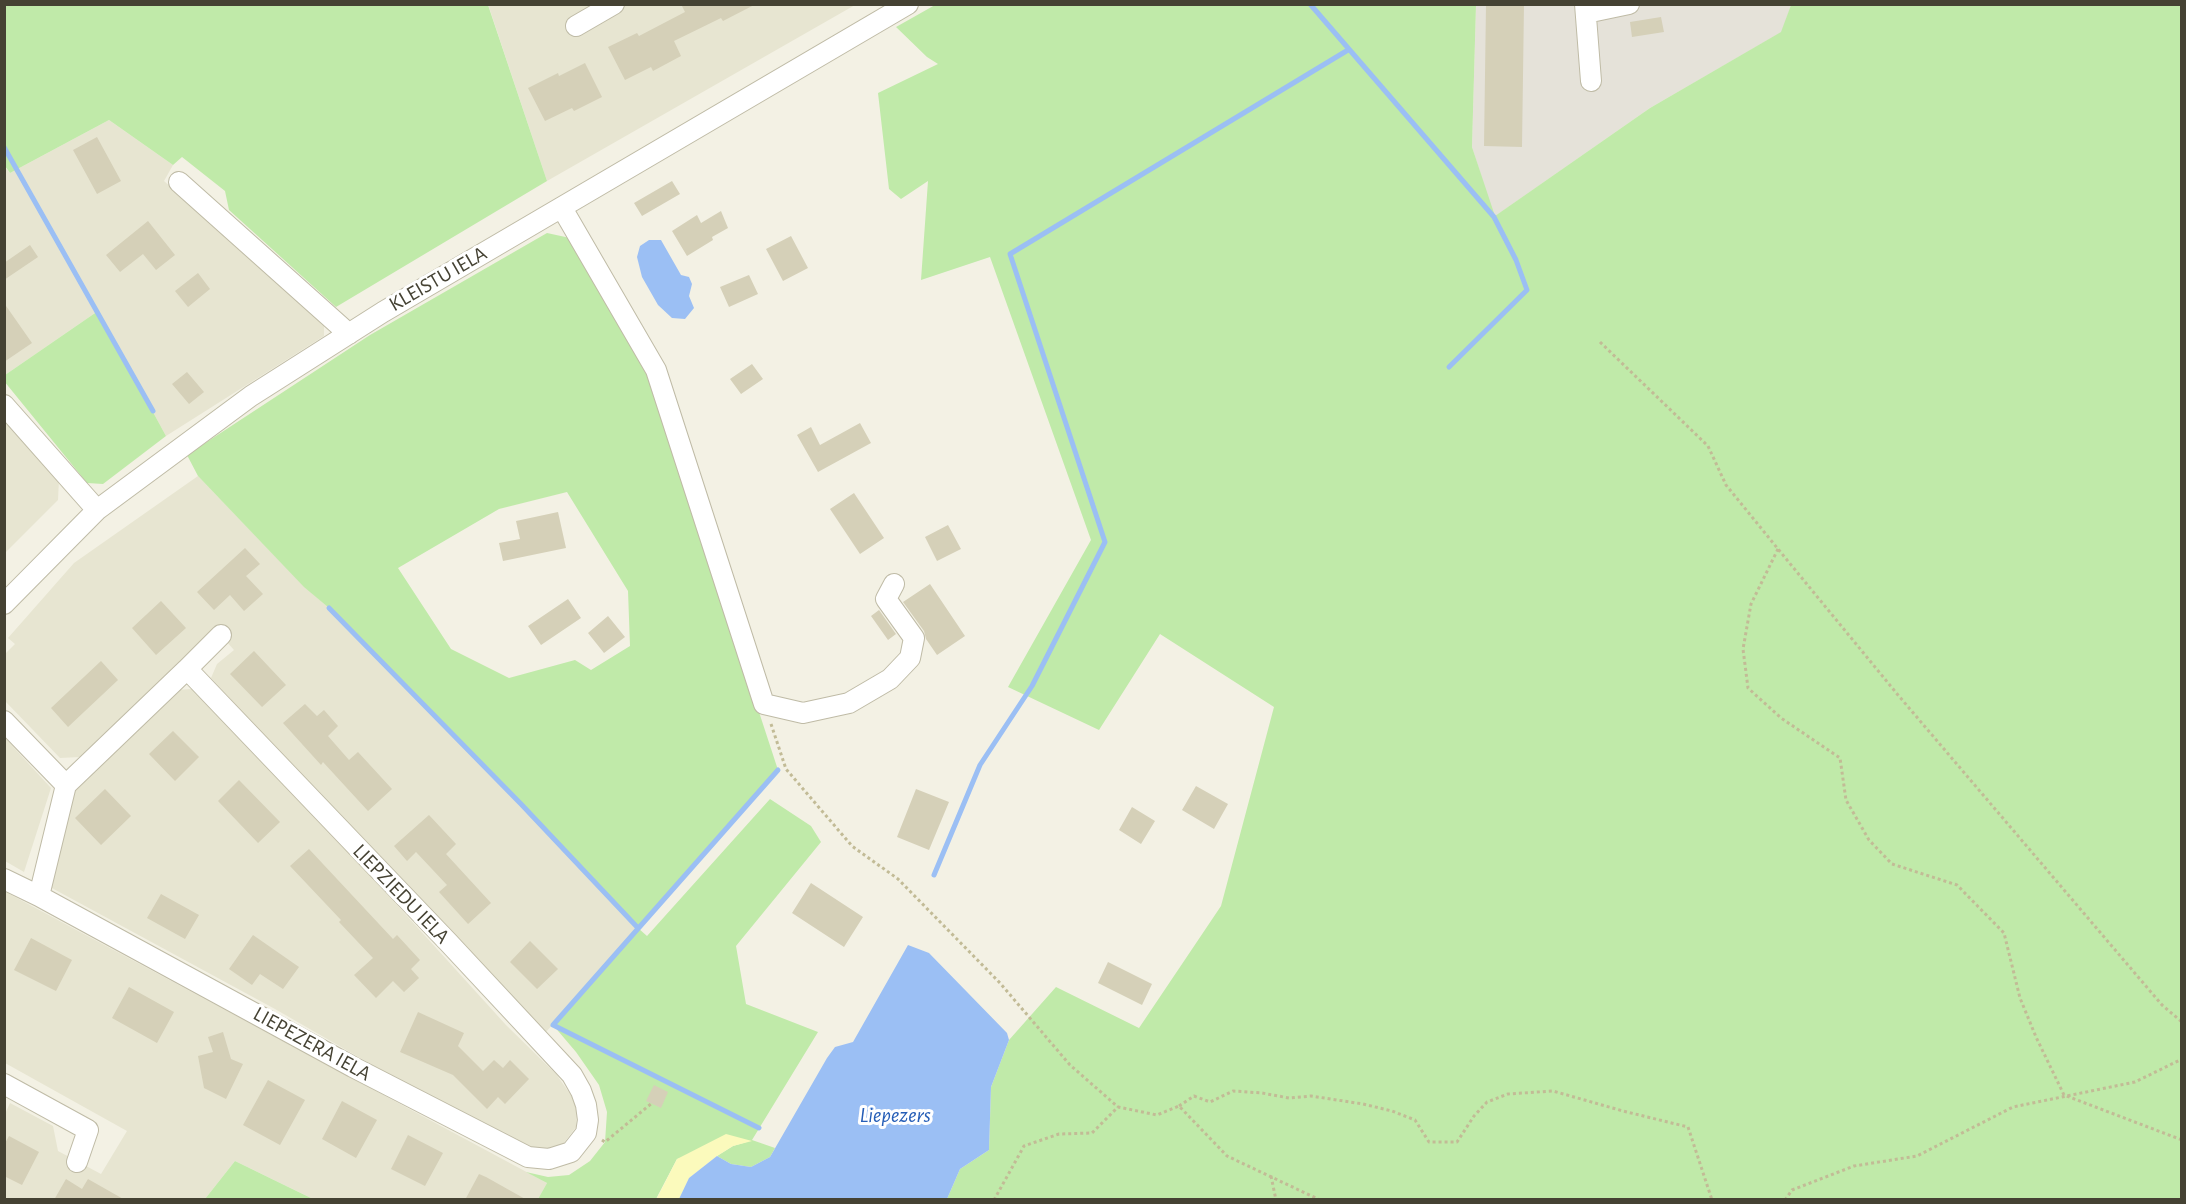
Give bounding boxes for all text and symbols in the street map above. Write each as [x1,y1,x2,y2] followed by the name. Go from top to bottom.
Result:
[384,241,492,317] street label: KLEISTU IELA
[347,839,455,949] street label: LIEPZIEDU IELA
[249,1001,375,1087] street label: LIEPEZERA IELA
[859,1102,931,1128] water label: Liepezers

